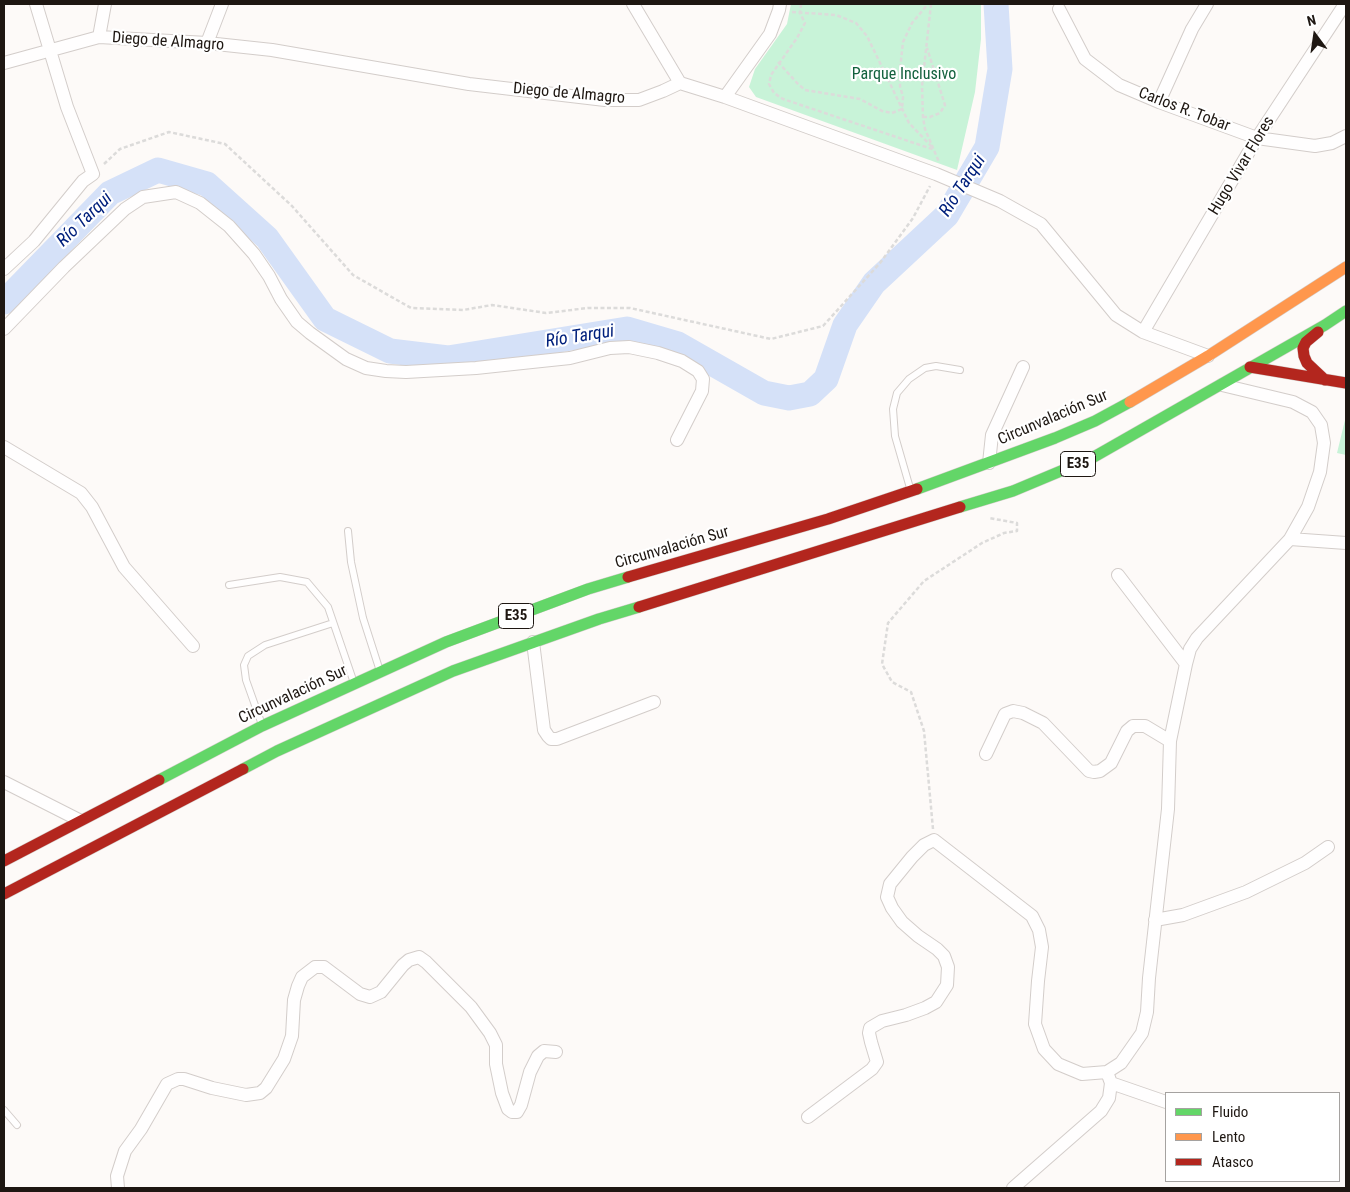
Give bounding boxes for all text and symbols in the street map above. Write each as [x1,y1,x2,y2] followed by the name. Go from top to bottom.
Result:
[1290,10,1340,60] north arrow
[1305,12,1317,29] text: N
[111,29,225,55] street label: Diego de Almagro
[852,65,956,85] park label: Parque Inclusivo
[512,80,626,108] street label: Diego de Almagro
[1135,84,1233,136] street label: Carlos R. Tobar
[1205,113,1279,219] street label: Hugo Vivar Flores
[935,151,991,221] water label: Río Tarqui
[53,188,117,252] water label: Río Tarqui
[544,321,616,353] water label: Río Tarqui
[995,386,1111,450] street label: Circunvalación Sur
[1060,452,1096,476] road number: E35
[613,523,731,573] street label: Circunvalación Sur
[498,604,534,628] road number: E35
[236,661,350,729] street label: Circunvalación Sur
[1165,1092,1340,1182] legend
[1212,1103,1248,1121] text: Fluido
[1212,1128,1245,1146] text: Lento
[1212,1153,1253,1171] text: Atasco

